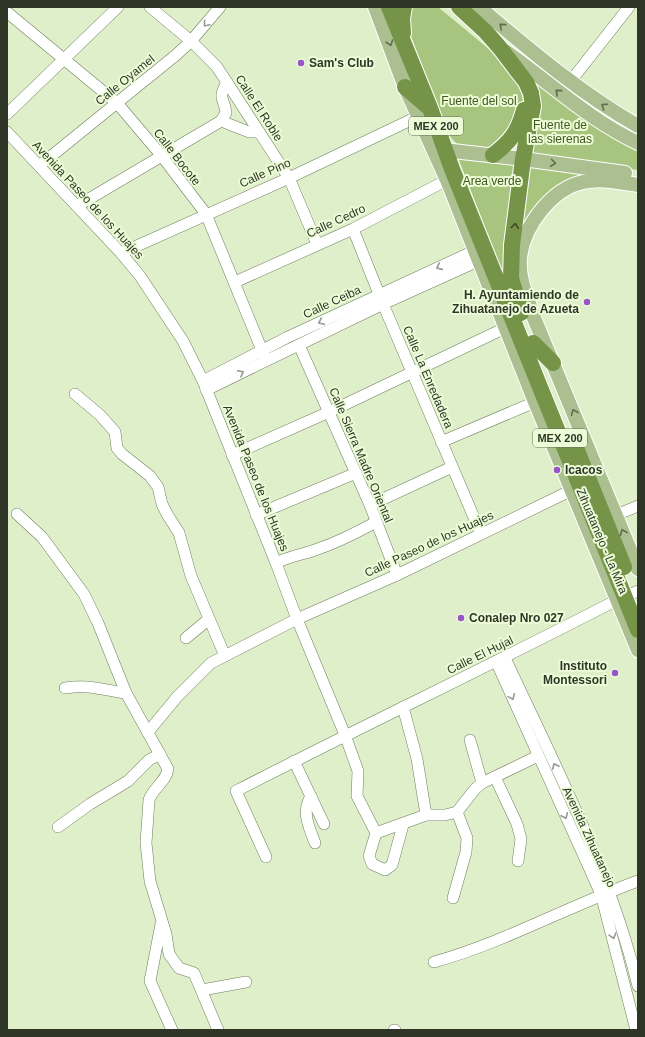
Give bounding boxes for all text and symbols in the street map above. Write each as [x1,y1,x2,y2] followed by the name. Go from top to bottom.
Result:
[203,20,210,27] one-way arrow
[499,24,507,31] one-way arrow
[385,40,393,47] one-way arrow
[93,52,157,108] street label: Calle Oyamel
[309,56,374,70] place label: Sam's Club
[296,58,306,68] marker: Sam's Club
[232,72,286,144] street label: Calle El Roble
[556,89,563,96] one-way arrow
[441,94,517,108] park label: Fuente del sol
[602,104,609,111] one-way arrow
[409,117,463,135] road number: MEX 200
[528,118,592,146] park label: Fuente de las sierenas
[151,126,204,188] street label: Calle Bocote
[29,138,147,262] street label: Avenida Paseo de los Huajes
[237,155,293,191] street label: Calle Pino
[550,158,556,167] one-way arrow
[463,174,522,188] park label: Area verde
[304,201,368,241] street label: Calle Cedro
[510,222,519,229] one-way arrow
[435,262,443,270] one-way arrow
[301,282,363,321] street label: Calle Ceiba
[452,288,579,316] place label: H. Ayuntamiendo de Zihuatanejo de Azueta
[582,297,592,307] marker: H. Ayuntamiendo de Zihuatanejo de Azueta
[317,317,325,325] one-way arrow
[400,324,456,431] street label: Calle La Enredadera
[237,370,244,377] one-way arrow
[326,385,396,525] street label: Calle Sierra Madre Oriental
[220,403,292,553] street label: Avenida Paseo de los Huajes
[571,408,579,415] one-way arrow
[533,429,587,447] road number: MEX 200
[565,463,603,477] place label: Icacos
[552,465,562,475] marker: Icacos
[573,486,631,596] street label: Zihuatanejo - La Mira
[362,508,496,580] street label: Calle Paseo de los Huajes
[620,529,628,536] one-way arrow
[469,611,564,625] place label: Conalep Nro 027
[456,613,466,623] marker: Conalep Nro 027
[445,633,515,677] street label: Calle El Hujal
[543,659,607,687] place label: Instituto Montessori
[610,668,620,678] marker: Instituto Montessori
[507,693,515,701] one-way arrow
[552,763,560,771] one-way arrow
[560,785,619,890] street label: Avenida Zihuatanejo
[560,811,568,819] one-way arrow
[608,932,617,939] one-way arrow

